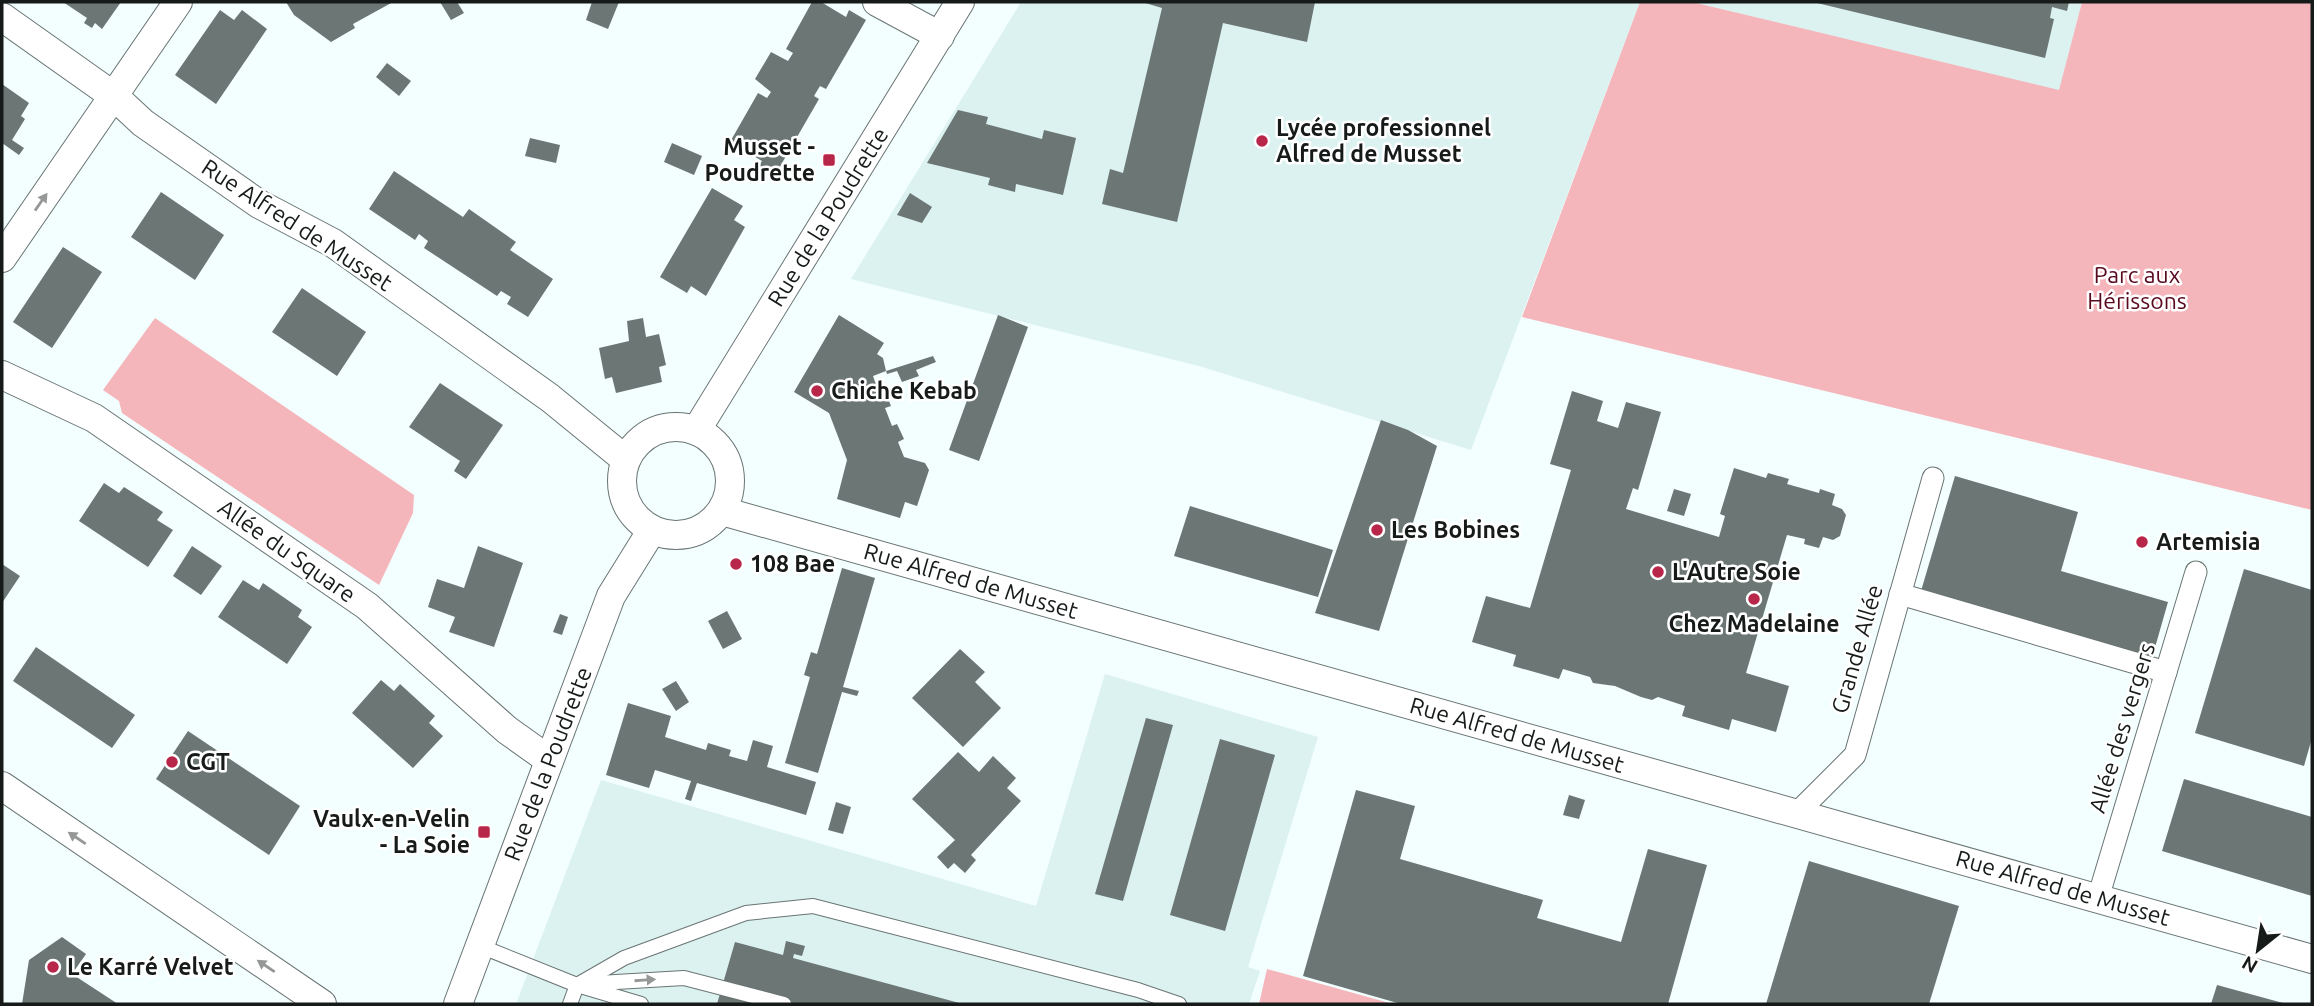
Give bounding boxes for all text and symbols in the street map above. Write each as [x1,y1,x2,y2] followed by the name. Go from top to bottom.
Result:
[1276,115,1491,166] place label: Lycée professionnel Alfred de Musset
[762,123,893,311] street label: Rue de la Poudrette
[1254,133,1270,149] marker: Lycée professionnel Alfred de Musset
[704,134,815,185] place label: Musset - Poudrette
[821,152,837,168] marker: Musset - Poudrette
[198,154,397,295] street label: Rue Alfred de Musset
[34,193,48,211] one-way arrow
[2087,262,2187,313] park label: Parc aux Hérissons
[831,378,977,403] place label: Chiche Kebab
[809,383,825,399] marker: Chiche Kebab
[214,494,361,607] street label: Allée du Square
[1391,517,1520,542] place label: Les Bobines
[1369,522,1385,538] marker: Les Bobines
[2156,529,2260,554] place label: Artemisia
[2134,534,2150,550] marker: Artemisia
[861,538,1081,623] street label: Rue Alfred de Musset
[750,551,835,576] place label: 108 Bae
[728,556,744,572] marker: 108 Bae
[1672,559,1801,584] place label: L'Autre Soie
[1650,564,1666,580] marker: L'Autre Soie
[1826,582,1887,716] street label: Grande Allée
[1746,591,1762,607] marker: Chez Madelaine
[1669,611,1839,636] place label: Chez Madelaine
[2084,640,2159,816] street label: Allée des vergers
[499,663,596,864] street label: Rue de la Poudrette
[1407,692,1627,777] street label: Rue Alfred de Musset
[186,749,230,774] place label: CGT
[164,754,180,770] marker: CGT
[313,806,470,857] place label: Vaulx-en-Velin - La Soie
[476,824,492,840] marker: Vaulx-en-Velin - La Soie
[68,832,87,845] one-way arrow
[1953,845,2173,930] street label: Rue Alfred de Musset
[2223,915,2293,985] north arrow
[2238,952,2261,978] text: N
[67,954,234,979] place label: Le Karré Velvet
[45,959,61,975] marker: Le Karré Velvet
[257,959,275,973] one-way arrow
[635,974,657,985] one-way arrow

